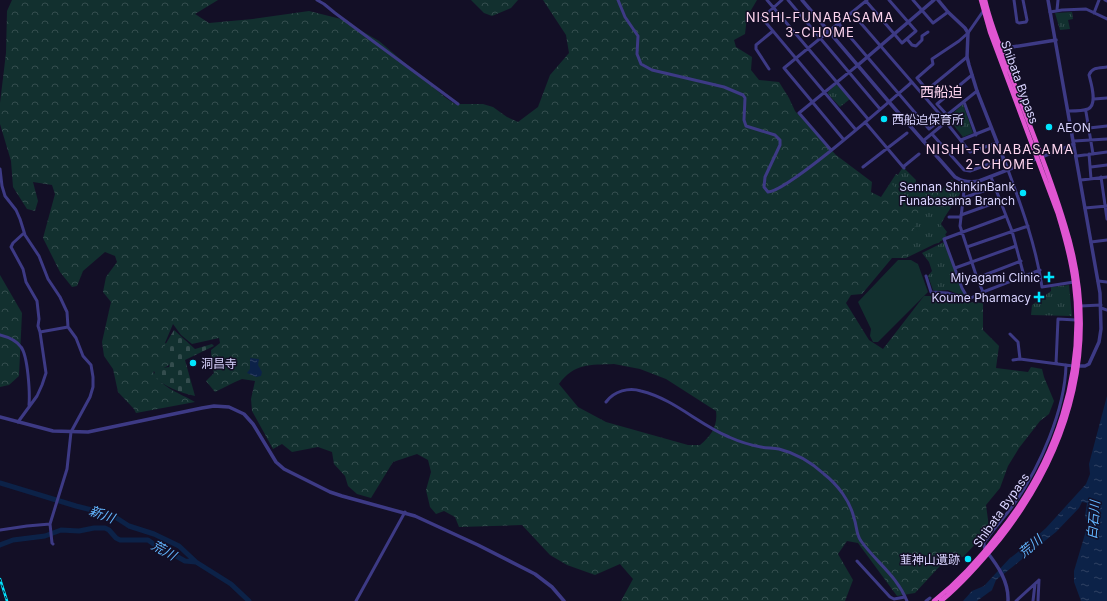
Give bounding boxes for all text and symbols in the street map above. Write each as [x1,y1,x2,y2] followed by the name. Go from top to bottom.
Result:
[746,9,894,40] district label: NISHI-FUNABASAMA 3-CHOME
[998,38,1042,126] street label: Shibata Bypass
[920,83,962,100] district label: 西船迫
[892,112,964,127] place label: 西船迫保育所
[879,114,889,124] marker: 西船迫保育所
[1057,120,1091,135] place label: AEON
[1044,122,1054,132] marker: AEON
[926,141,1074,172] district label: NISHI-FUNABASAMA 2-CHOME
[899,179,1015,208] place label: Sennan ShinkinBank Funabasama Branch
[1018,188,1028,198] marker: Sennan ShinkinBank Funabasama Branch
[951,270,1040,285] place label: Miyagami Clinic
[1043,271,1055,283] marker: Miyagami Clinic
[931,290,1031,305] place label: Koume Pharmacy
[1034,292,1044,302] marker: Koume Pharmacy
[201,356,237,371] place label: 洞昌寺
[188,358,198,368] marker: 洞昌寺
[970,470,1032,550] street label: Shibata Bypass
[1083,498,1103,540] water label: 白石川
[87,502,119,527] water label: 新川
[1015,530,1047,560] water label: 荒川
[149,537,181,564] water label: 荒川
[900,552,960,567] place label: 韮神山遺跡
[963,554,973,564] marker: 韮神山遺跡

